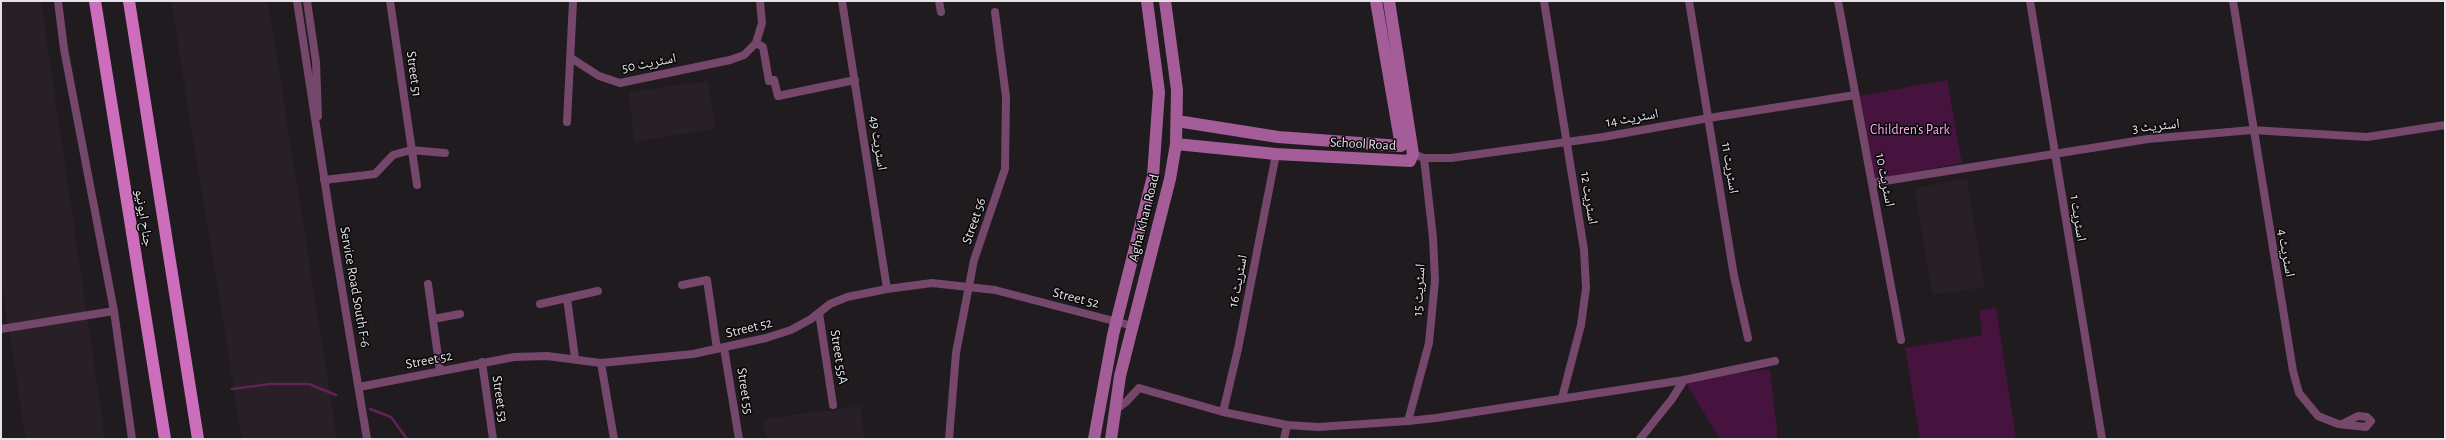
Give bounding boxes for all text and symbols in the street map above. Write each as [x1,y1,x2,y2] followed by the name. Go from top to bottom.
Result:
[402,50,426,98] street label: Street 51
[620,50,678,76] street label: اسٹریٹ 50
[1604,105,1660,131] street label: اسٹریٹ 14
[865,114,891,172] street label: اسٹریٹ 49
[2131,115,2181,137] street label: اسٹریٹ 3
[1870,122,1950,138] park label: Children's Park
[1329,134,1397,154] street label: School Road
[1718,141,1742,195] street label: اسٹریٹ 11
[1872,152,1898,208] street label: اسٹریٹ 10
[1577,171,1601,225] street label: اسٹریٹ 12
[1125,172,1163,264] street label: Agha Khan Road
[131,188,157,248] street label: جناح ایونیو
[2066,194,2090,242] street label: اسٹریٹ 1
[958,196,990,246] street label: Street 56
[336,225,374,349] street label: Service Road South F-6
[2274,228,2298,278] street label: اسٹریٹ 4
[1225,253,1251,309] street label: اسٹریٹ 16
[1409,263,1429,317] street label: اسٹریٹ 15
[1051,284,1101,312] street label: Street 52
[724,314,774,342] street label: Street 52
[826,328,852,386] street label: Street 55A
[404,347,454,373] street label: Street 52
[733,366,757,416] street label: Street 55
[488,375,512,423] street label: Street 53

